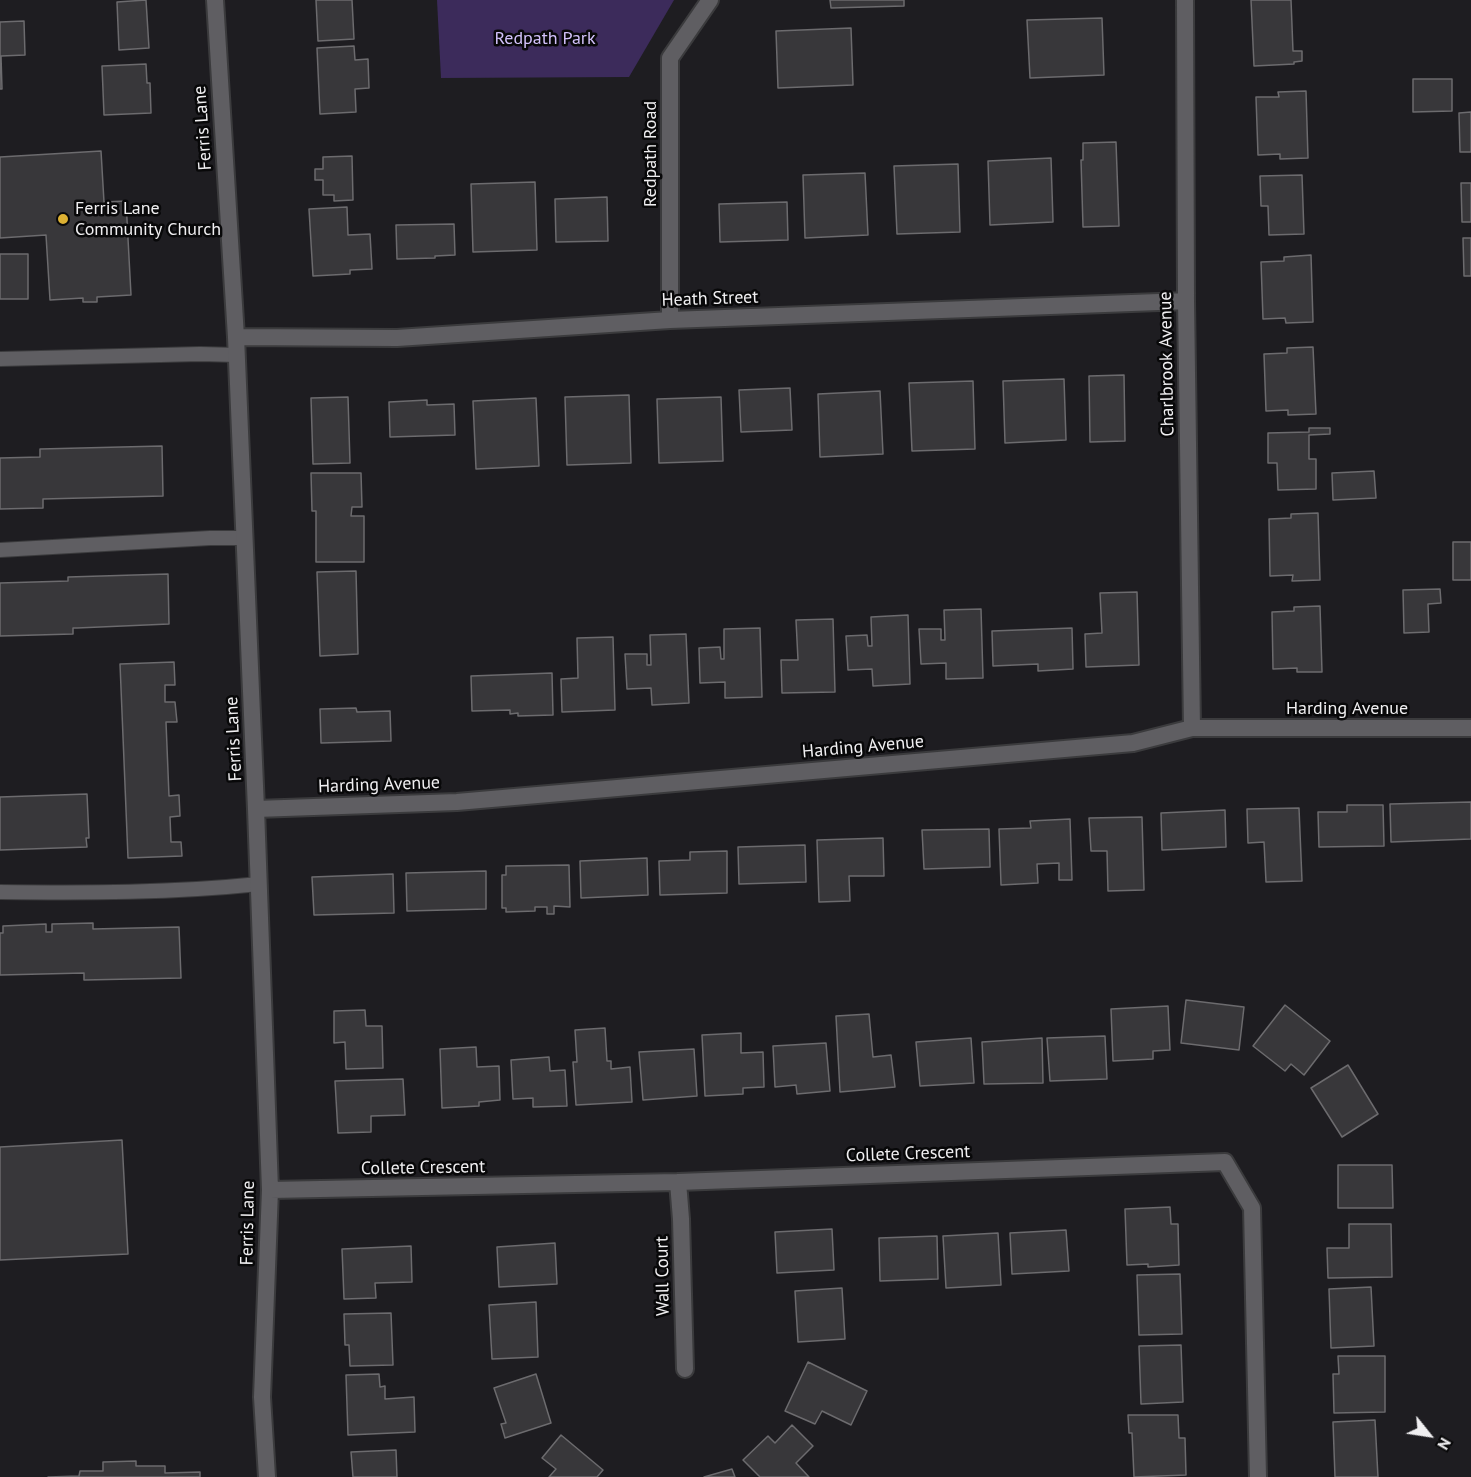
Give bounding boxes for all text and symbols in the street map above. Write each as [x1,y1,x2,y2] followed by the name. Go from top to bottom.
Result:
[494,28,596,50] park label: Redpath Park
[189,85,217,171] street label: Ferris Lane
[640,101,662,207] street label: Redpath Road
[75,198,221,240] place label: Ferris Lane Community Church
[56,212,70,226] marker: Ferris Lane Community Church
[661,287,759,311] street label: Heath Street
[1155,291,1179,437] street label: Charlbrook Avenue
[221,696,247,782] street label: Ferris Lane
[1286,698,1408,720] street label: Harding Avenue
[801,731,925,763] street label: Harding Avenue
[318,772,440,798] street label: Harding Avenue
[845,1141,971,1167] street label: Collete Crescent
[361,1156,485,1180] street label: Collete Crescent
[236,1180,260,1266] street label: Ferris Lane
[652,1236,674,1316] street label: Wall Court
[1399,1405,1459,1465] north arrow
[1433,1434,1456,1454] text: N

